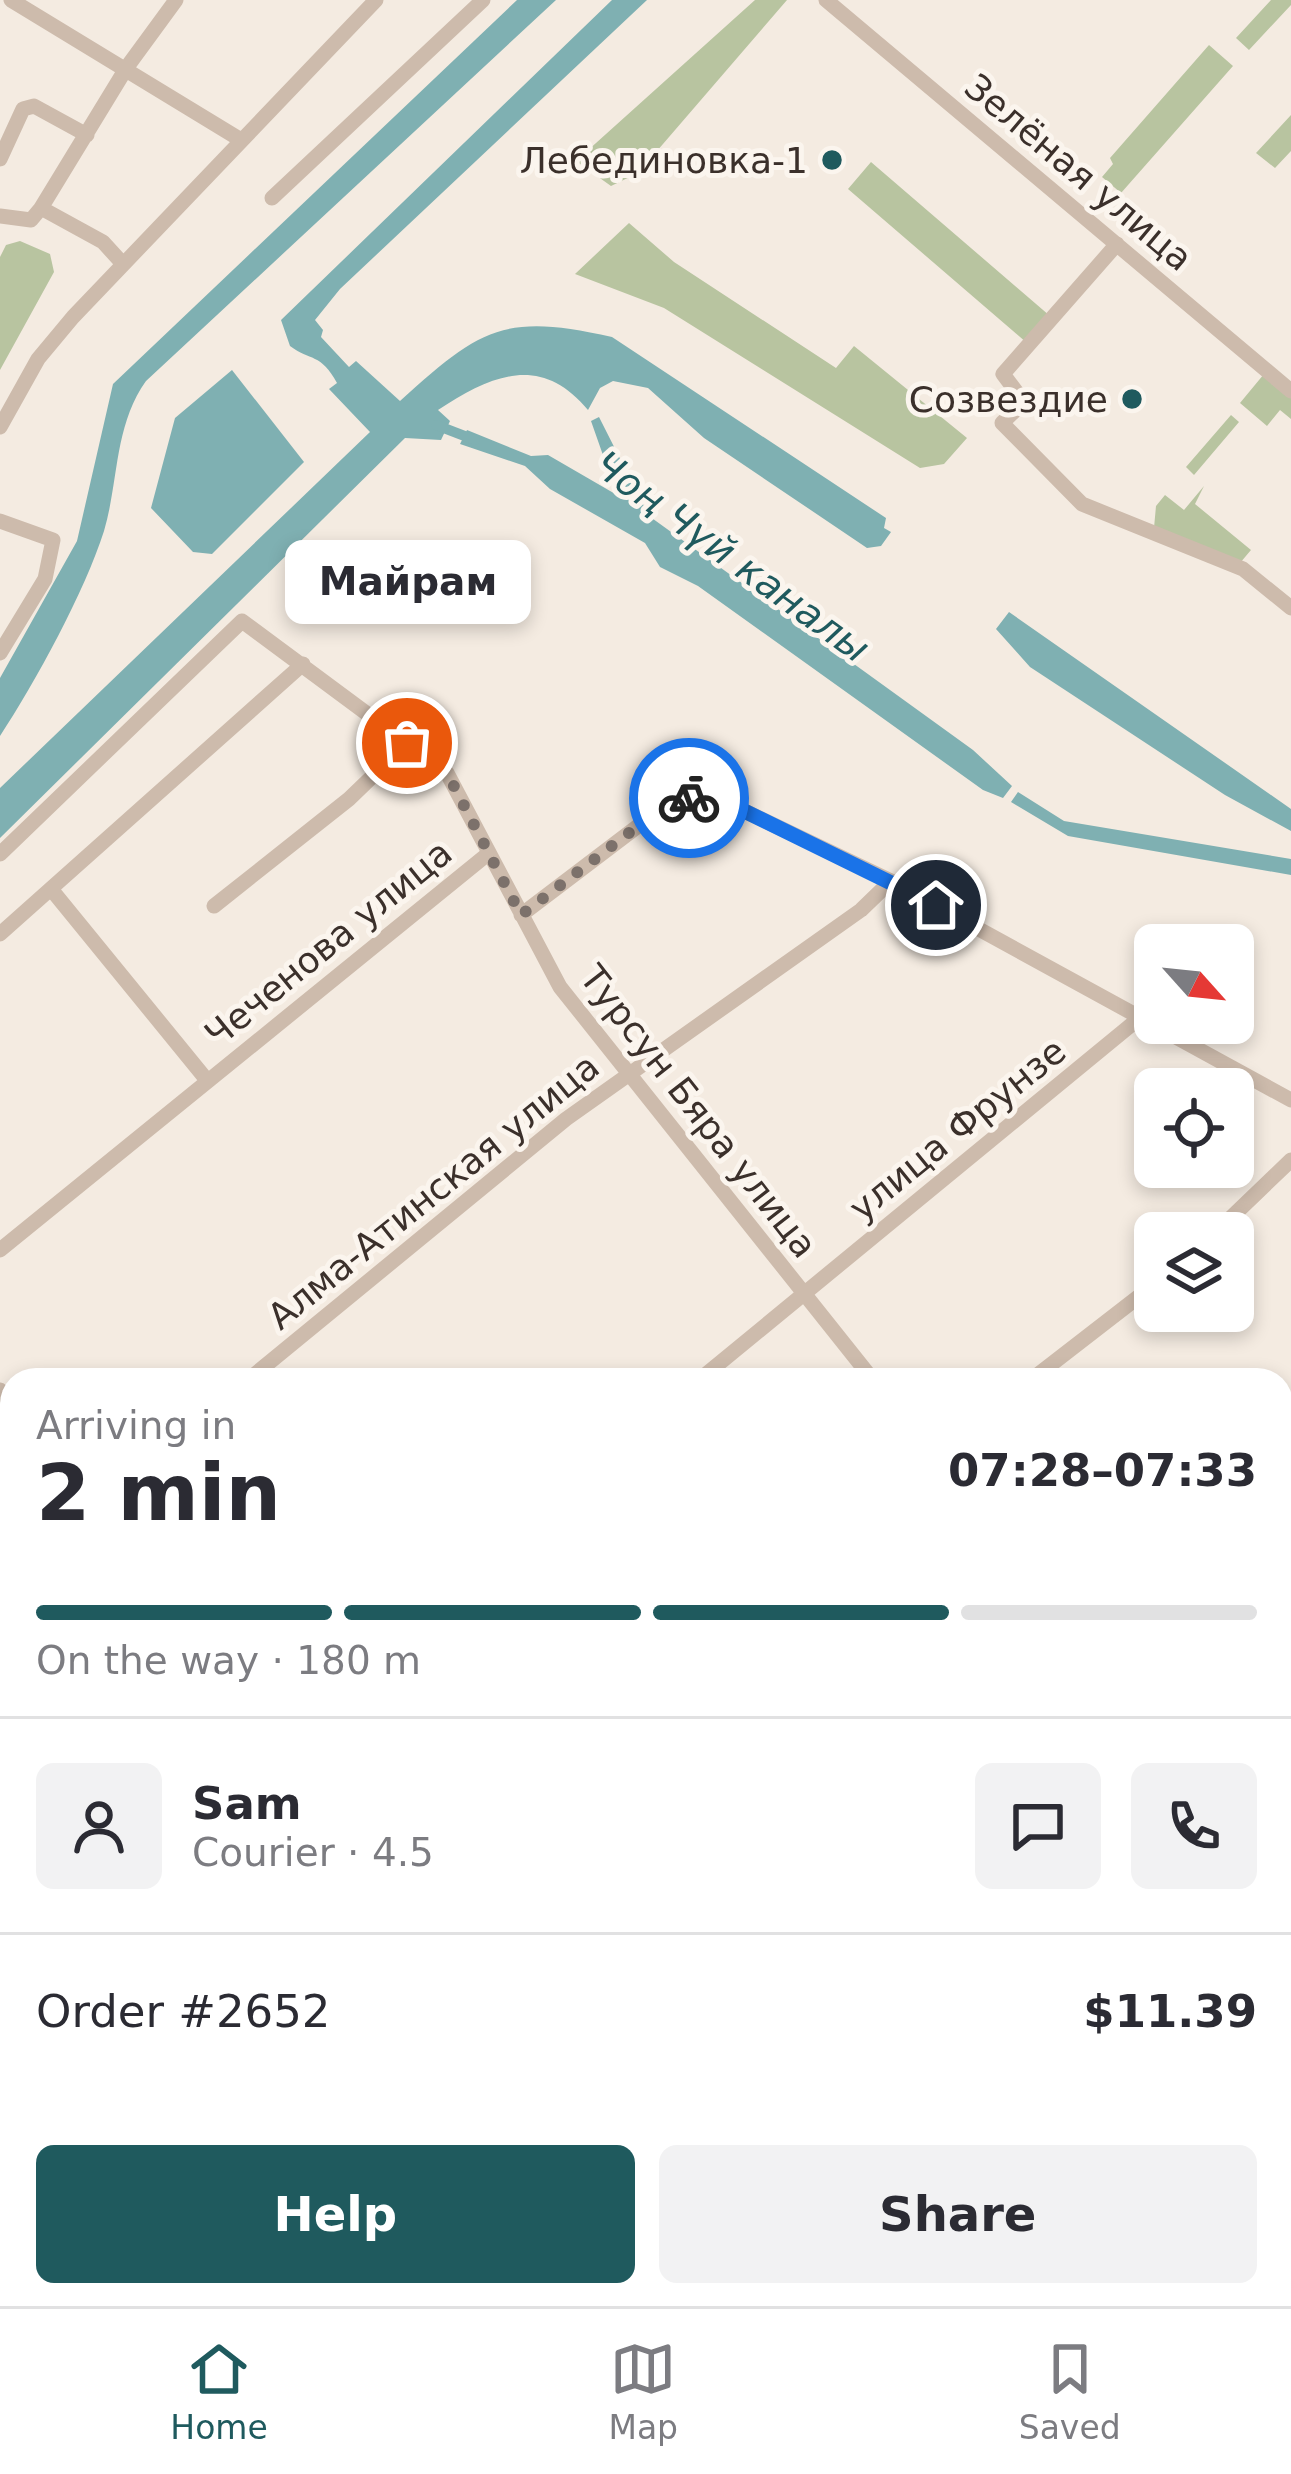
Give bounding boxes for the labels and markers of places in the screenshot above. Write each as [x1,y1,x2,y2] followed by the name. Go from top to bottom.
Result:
[520,140,808,181] place label: Лебединовка-1
[819,147,845,173] marker: Лебединовка-1
[909,379,1108,420] place label: Созвездие
[1119,386,1145,412] marker: Созвездие
[284,539,530,623] callout: Майрам
[356,692,458,794] pin
[885,854,987,956] pin

